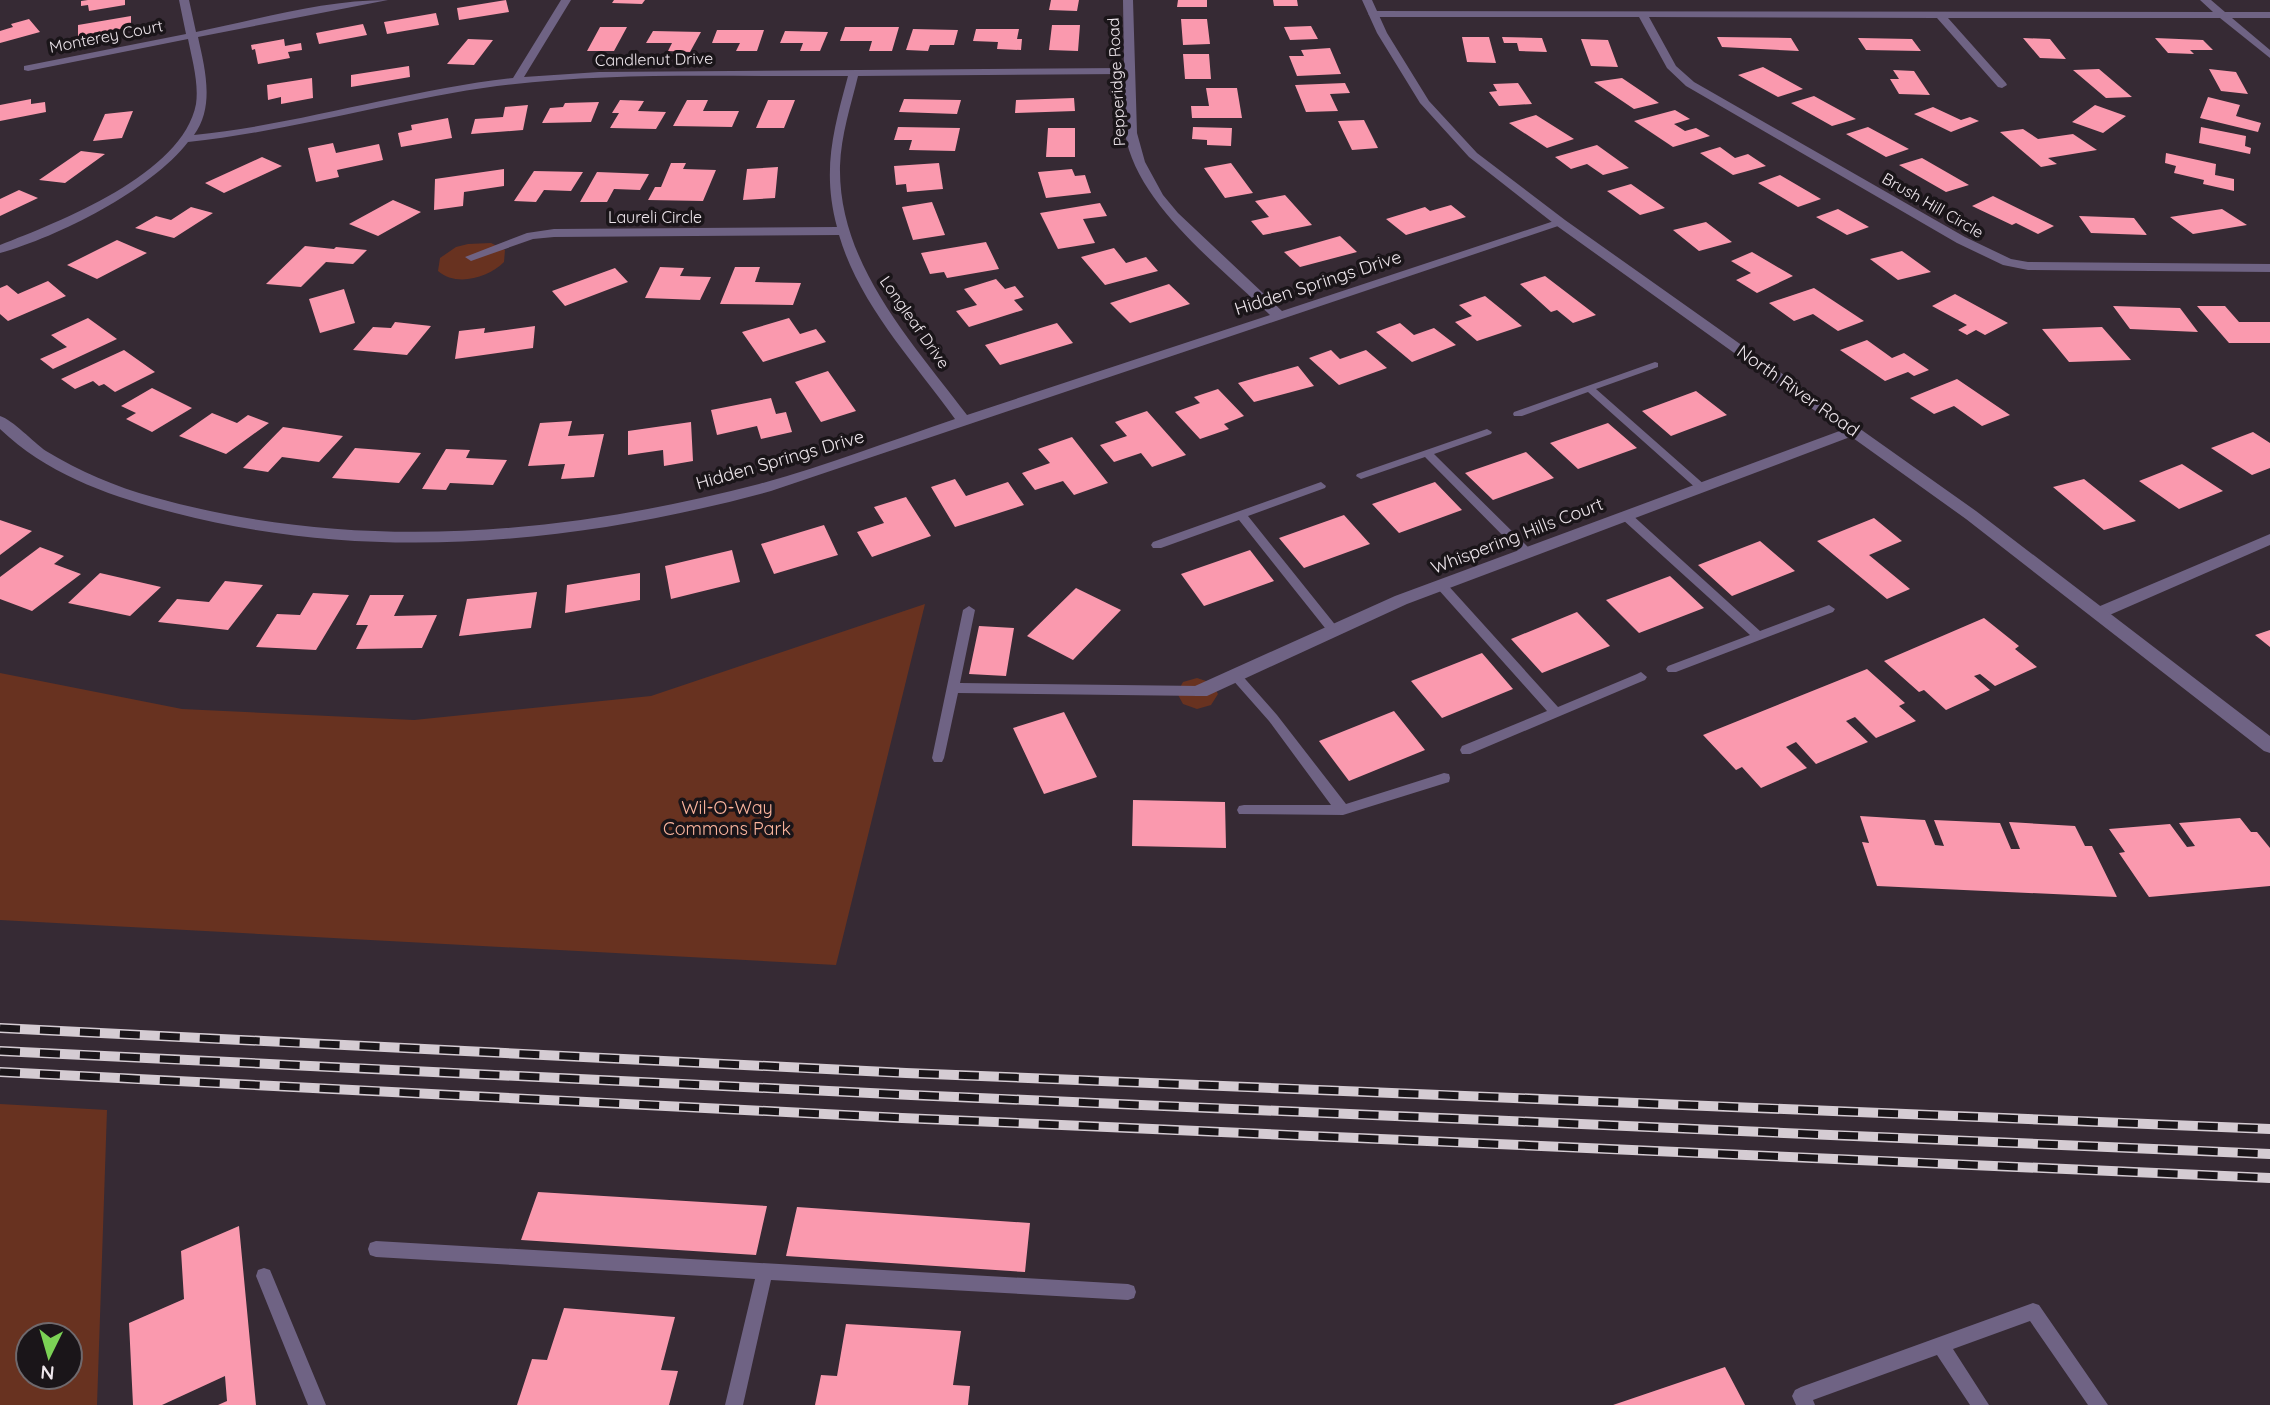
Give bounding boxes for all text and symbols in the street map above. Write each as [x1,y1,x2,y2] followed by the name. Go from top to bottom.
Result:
[47,15,165,57] street label: Monterey Court
[1103,17,1129,147] street label: Pepperidge Road
[595,48,713,70] street label: Candlenut Drive
[1879,168,1987,242] street label: Brush Hill Circle
[608,207,702,227] street label: Laureli Circle
[1232,245,1404,320] street label: Hidden Springs Drive
[876,272,954,372] street label: Longleaf Drive
[1733,340,1864,441] street label: North River Road
[693,424,867,495] street label: Hidden Springs Drive
[1427,492,1606,579] street label: Whispering Hills Court
[663,796,791,840] park label: Wil-O-Way Commons Park
[14,1321,84,1391] north arrow
[40,1360,56,1385] text: N

